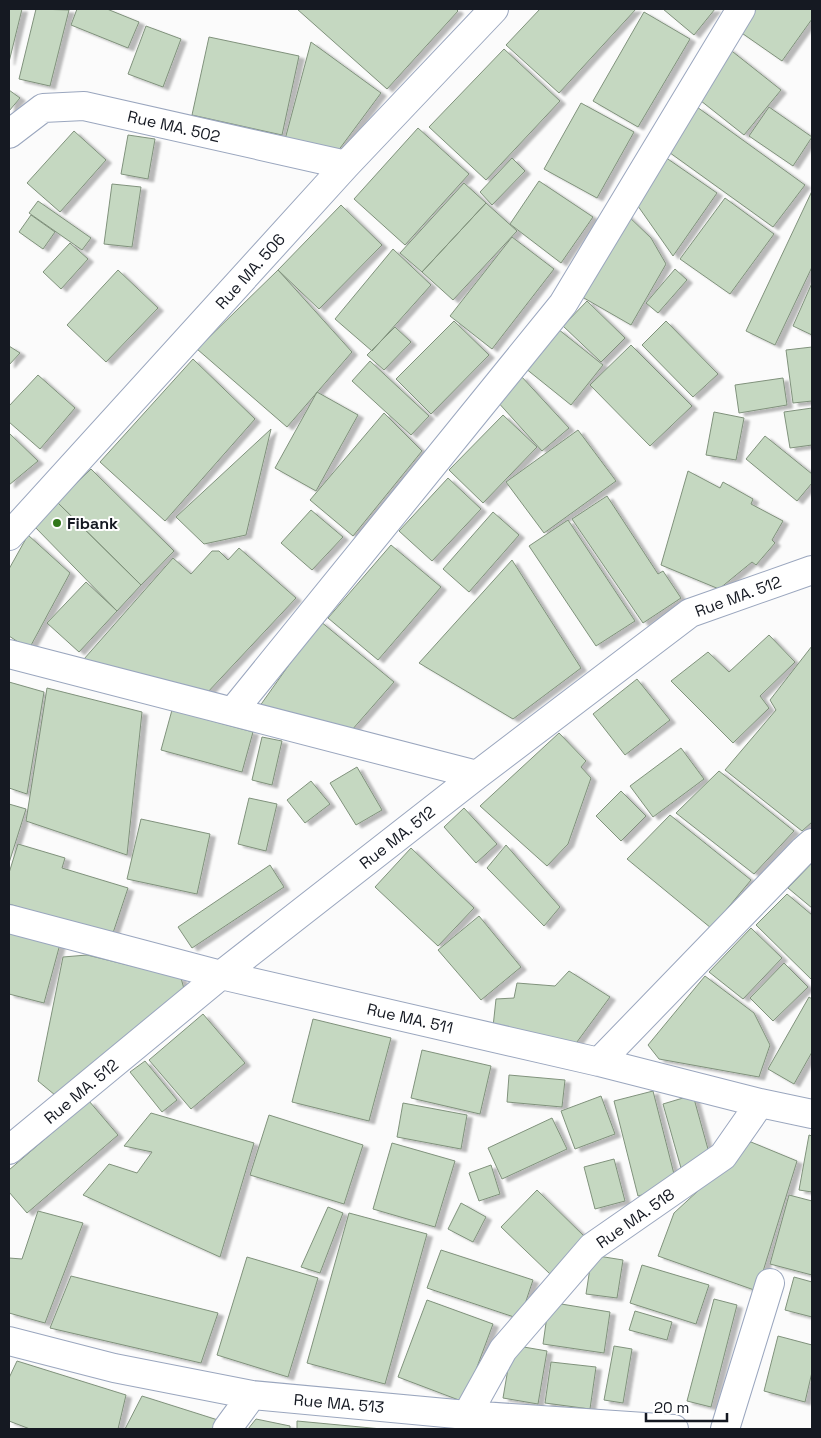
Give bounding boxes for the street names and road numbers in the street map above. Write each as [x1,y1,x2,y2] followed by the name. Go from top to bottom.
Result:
[125,106,222,147] street label: Rue MA. 502
[211,229,290,314] street label: Rue MA. 506
[692,571,784,622] street label: Rue MA. 512
[355,801,440,874] street label: Rue MA. 512
[365,998,455,1039] street label: Rue MA. 511
[40,1054,123,1129] street label: Rue MA. 512
[592,1184,679,1253] street label: Rue MA. 518
[293,1389,385,1418] street label: Rue MA. 513

